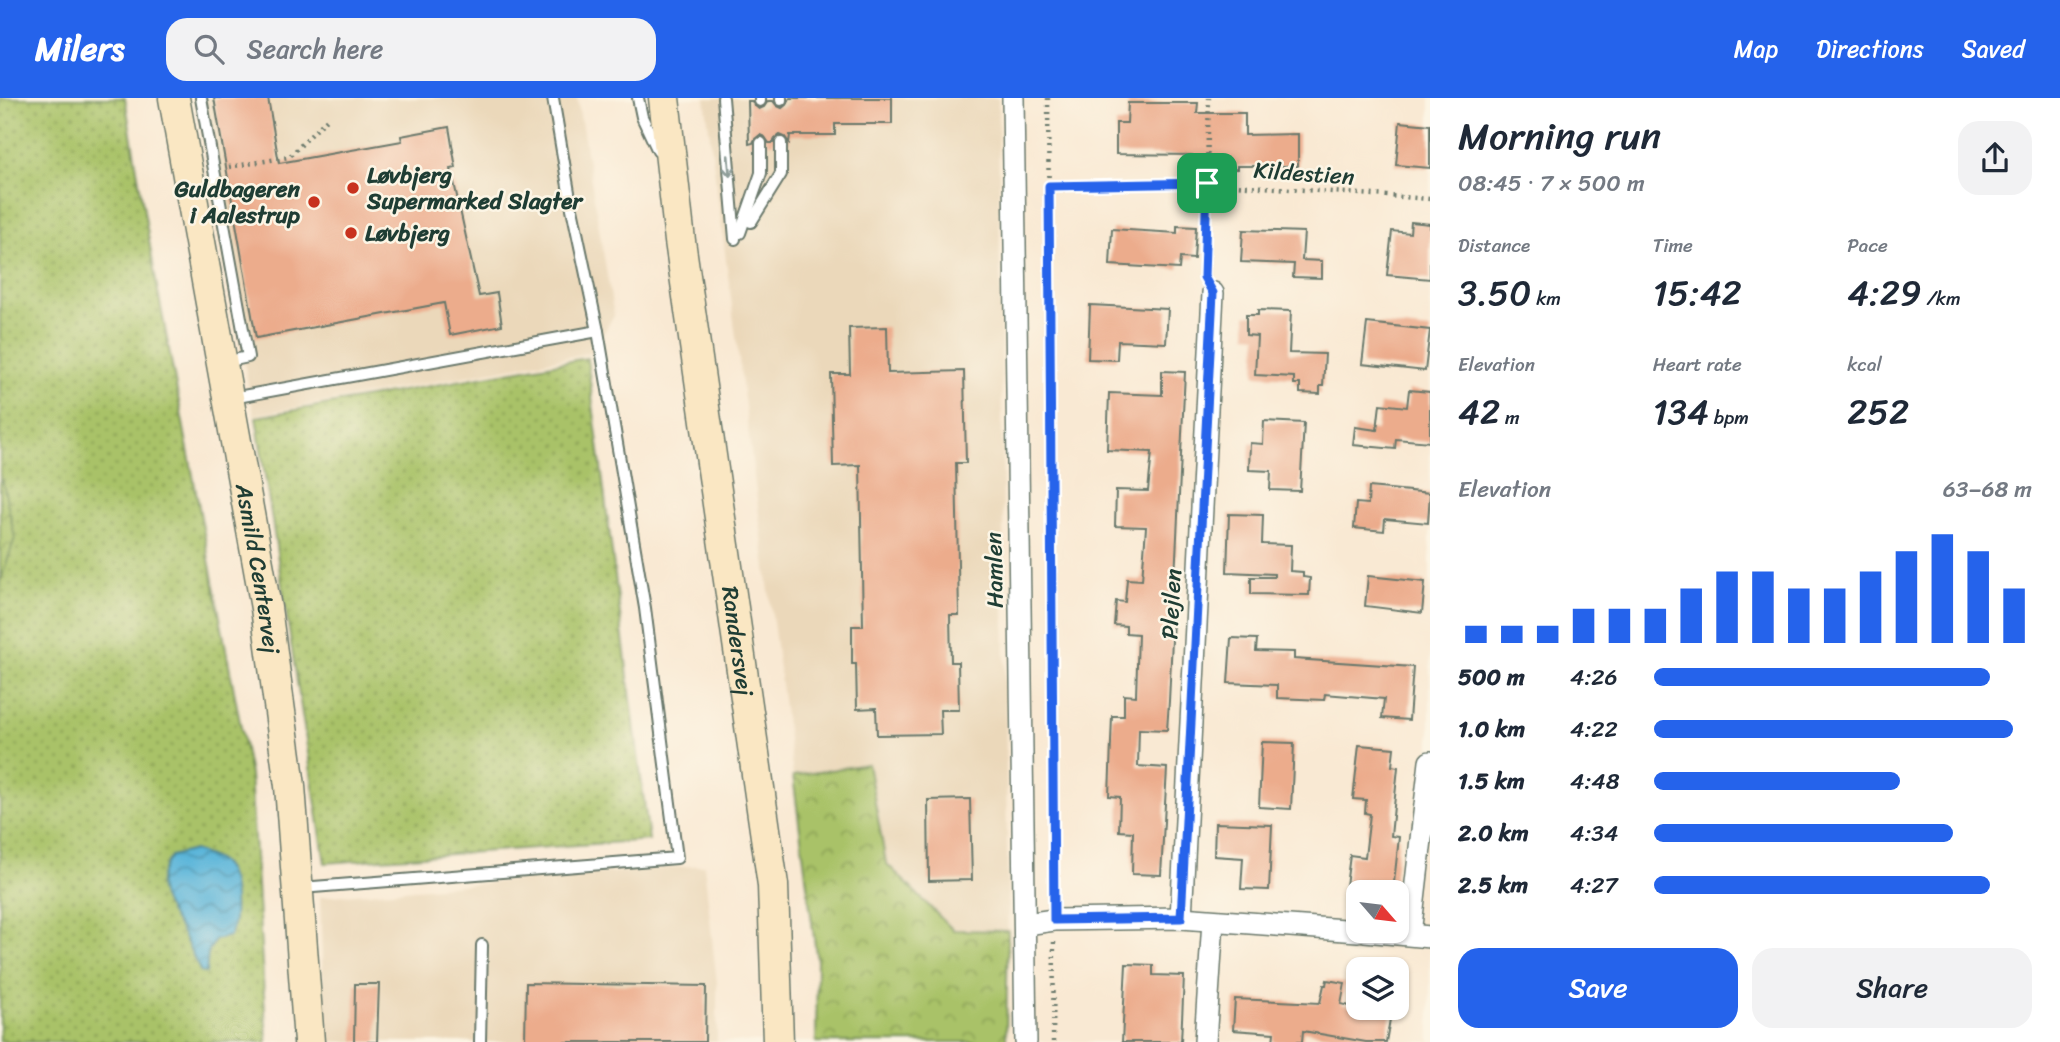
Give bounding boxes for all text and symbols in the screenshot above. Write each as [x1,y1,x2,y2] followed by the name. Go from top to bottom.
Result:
[166,18,656,81] search box
[35,20,124,78] text: Milers
[246,26,383,72] text: Search here
[1734,28,1778,70] text: Map
[1816,28,1924,70] text: Directions
[1962,28,2025,70] text: Saved
[190,30,228,68] icon: search
[1458,103,1661,170] text: Morning run
[1958,121,2032,195] button: share
[1252,150,1356,197] street label: Kildestien
[1177,153,1237,213] pin
[723,154,736,177] one-way arrow
[366,155,584,222] place label: Løvbjerg Supermarked Slagter
[1458,163,1645,204] text: 08:45 · 7 × 500 m
[1188,164,1226,202] icon: arrive
[173,169,301,236] place label: Guldbageren i Aalestrup
[345,180,361,196] marker: Løvbjerg Supermarked Slagter
[306,194,322,210] marker: Guldbageren i Aalestrup
[365,213,450,254] place label: Løvbjerg
[343,225,359,241] marker: Løvbjerg
[1458,229,1530,262] text: Distance
[1653,229,1693,262] text: Time
[1847,229,1888,262] text: Pace
[1458,262,1531,324] text: 3.50
[1653,262,1742,324] text: 15:42
[1847,262,1921,324] text: 4:29
[1531,282,1561,315] text: km
[1921,282,1961,315] text: /km
[1458,348,1535,381] text: Elevation
[1653,348,1742,381] text: Heart rate
[1847,348,1882,381] text: kcal
[1458,381,1500,443] text: 42
[1653,381,1709,443] text: 134
[1847,381,1909,443] text: 252
[1500,401,1520,434] text: m
[1709,401,1749,434] text: bpm
[1458,469,1551,510] text: Elevation
[1943,469,2032,510] text: 63–68 m
[223,479,292,657] street label: Asmild Centervej
[973,531,1016,609] street label: Hamlen
[1149,568,1194,640] street label: Plejlen
[709,583,766,700] street label: Randersvej
[1458,657,1525,698] text: 500 m
[1570,657,1618,698] text: 4:26
[1458,709,1525,750] text: 1.0 km
[1570,709,1618,750] text: 4:22
[1458,761,1525,802] text: 1.5 km
[1570,761,1620,802] text: 4:48
[1458,813,1529,854] text: 2.0 km
[1570,813,1618,854] text: 4:34
[1458,865,1528,906] text: 2.5 km
[1570,865,1618,906] text: 4:27
[1346,880,1409,943] north arrow
[1346,880,1409,1020] map controls
[1458,948,1738,1028] button: Save
[1752,948,2032,1028] button: Share
[1346,957,1409,1020] button: layers

